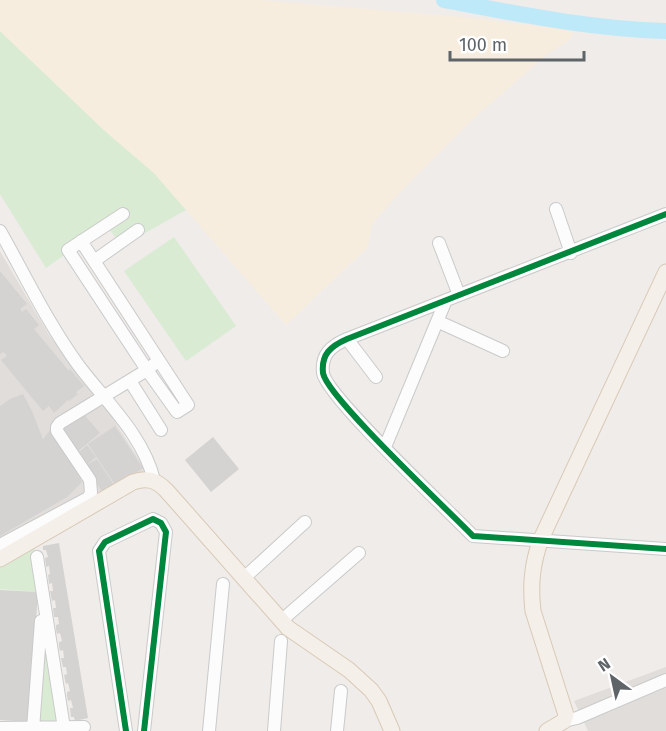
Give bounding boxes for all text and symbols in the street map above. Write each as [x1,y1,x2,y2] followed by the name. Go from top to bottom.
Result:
[450,24,584,62] scale bar
[459,34,507,56] text: 100 m
[582,647,642,707] north arrow
[594,654,614,676] text: N

